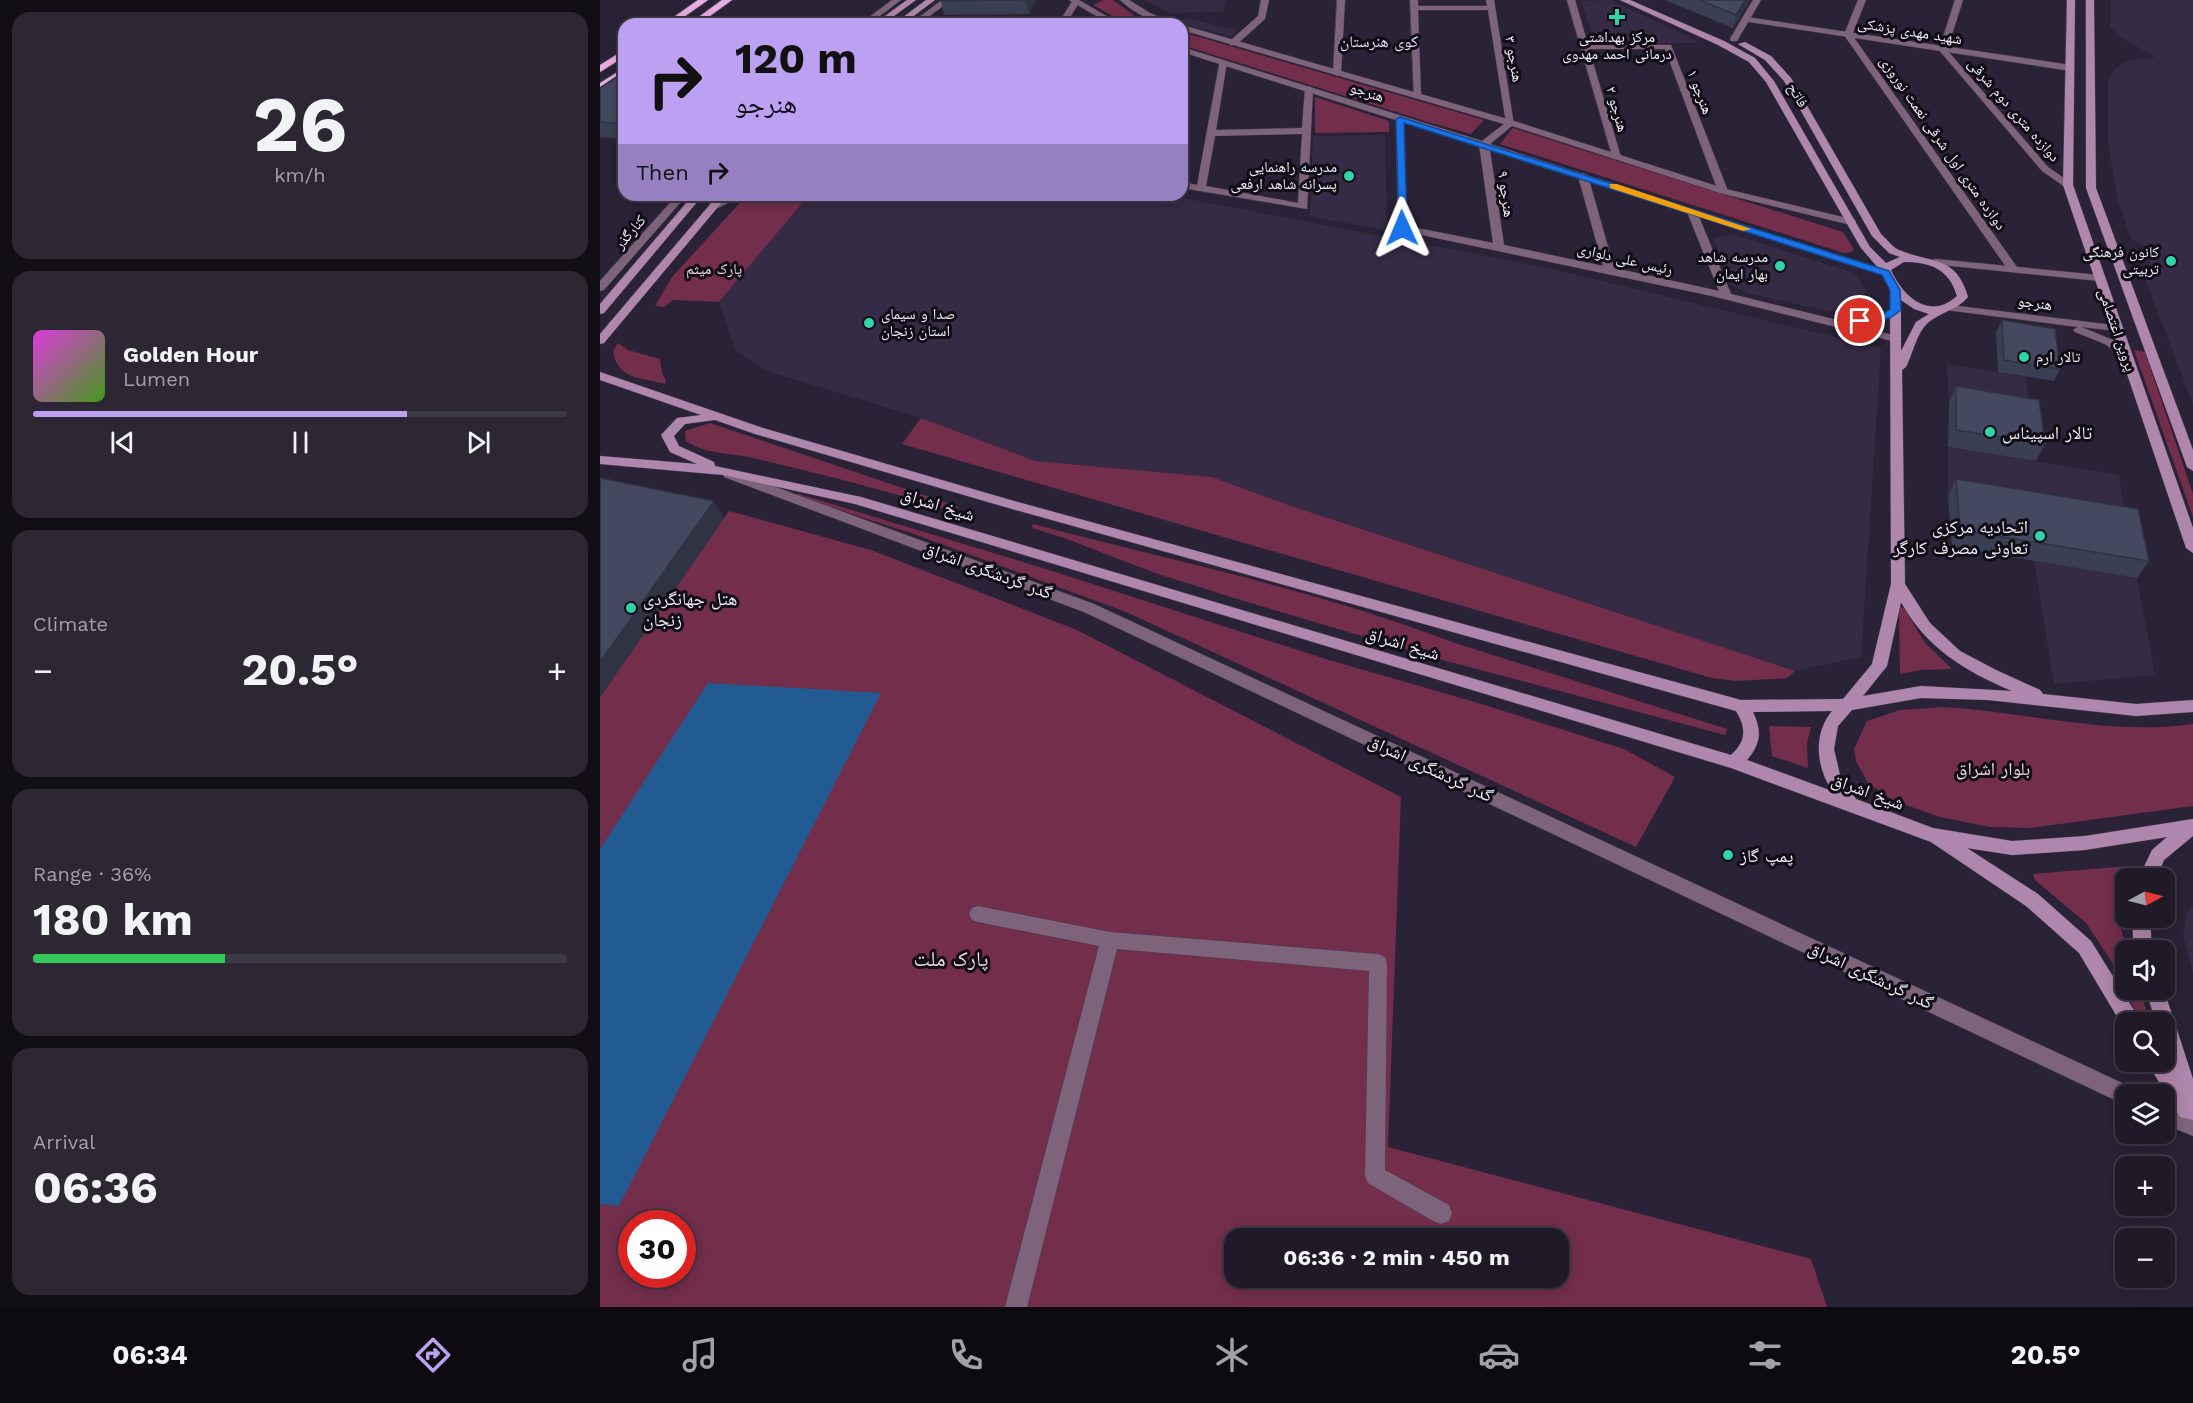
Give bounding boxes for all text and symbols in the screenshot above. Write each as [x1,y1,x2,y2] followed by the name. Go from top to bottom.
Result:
[1608,8,1626,26] marker: مرکز بهداشتی درمانی احمد مهدوی
[1856,14,1964,49] street label: شهید مهدی پزشکی
[1562,28,1672,64] place label: مرکز بهداشتی درمانی احمد مهدوی
[1340,32,1419,52] district label: کوی هنرستان
[735,34,857,83] text: 120 m
[1501,35,1527,83] street label: هنرجو ۳
[636,42,714,120] icon: right
[1875,53,2010,234] street label: دوازده متری اول شرقی نعمت نوروزی
[1964,55,2064,166] street label: دوازده متری دوم شرقی
[1683,67,1717,117] street label: هنرجو ۱
[253,78,347,170] text: 26
[1348,78,1386,106] street label: هنرجو
[1783,80,1812,111] street label: فاتح
[1602,84,1632,134] street label: هنرجو ۲
[735,88,797,120] text: هنرجو
[701,156,734,189] icon: right
[1231,158,1337,194] place label: مدرسه راهنمایی پسرانه شاهد ارفعی
[636,160,689,185] text: Then
[274,163,326,187] text: km/h
[1342,169,1356,183] marker: مدرسه راهنمایی پسرانه شاهد ارفعی
[1494,170,1518,218] street label: هنرجو ۹
[1370,196,1434,260] position arrow
[610,211,650,253] street label: کنارگذر
[1575,239,1675,280] street label: رئیس علی دلواری
[2082,243,2160,279] place label: کانون فرهنگی تربیتی
[1698,248,1768,284] place label: مدرسه شاهد بهار ایمان
[2164,254,2178,268] marker: کانون فرهنگی تربیتی
[1773,259,1787,273] marker: مدرسه شاهد بهار ایمان
[686,260,742,279] park label: پارک میثم
[2093,286,2140,374] street label: پروین اعتصامی
[2017,292,2053,314] street label: هنرجو
[1834,295,1885,346] pin
[1843,304,1876,337] icon: arrive
[881,305,955,341] place label: صدا و سیمای استان زنجان
[862,316,876,330] marker: صدا و سیمای استان زنجان
[123,342,258,367] text: Golden Hour
[2036,348,2081,367] place label: تالار ارم
[2017,350,2031,364] marker: تالار ارم
[123,367,190,391] text: Lumen
[2002,422,2092,444] place label: تالار اسپیناس
[1983,425,1997,439] marker: تالار اسپیناس
[106,426,139,459] icon: previous
[284,426,317,459] icon: pause
[462,426,495,459] icon: next
[898,483,977,527] street label: شیخ اشراق
[1892,516,2028,559] place label: اتحادیه مرکزی تعاونی مصرف کارگر
[2033,529,2047,543] marker: اتحادیه مرکزی تعاونی مصرف کارگر
[921,537,1056,604] street label: گدر گردشگری اشراق
[643,588,737,631] place label: هتل جهانگردی زنجان
[624,601,638,615] marker: هتل جهانگردی زنجان
[33,612,108,636] text: Climate
[1363,622,1442,666] street label: شیخ اشراق
[242,643,358,696] text: 20.5°
[33,651,53,690] text: −
[547,651,567,690] text: +
[1365,730,1497,807] street label: گدر گردشگری اشراق
[1956,758,2030,780] park label: بلوار اشراق
[1828,768,1907,816] street label: شیخ اشراق
[1739,845,1793,867] place label: پمپ گاز
[1721,848,1735,862] marker: پمپ گاز
[33,862,151,886] text: Range · 36%
[2115,868,2175,928] north arrow
[2115,868,2175,1288] map controls
[33,893,193,946] text: 180 km
[1805,937,1937,1014] street label: گدر گردشگری اشراق
[2115,940,2175,1000] button: sound
[914,946,988,971] park label: پارک ملت
[2115,1012,2175,1072] button: search
[2115,1084,2175,1144] button: layers
[33,1130,95,1154] text: Arrival
[2115,1156,2175,1216] button: +
[33,1161,158,1214] text: 06:36
[618,1210,696,1288] speed limit sign: 30
[2115,1228,2175,1288] button: −
[1283,1245,1510,1270] text: 06:36 · 2 min · 450 m
[412,1334,454,1376] icon: directions
[679,1334,721,1376] icon: music
[945,1334,987,1376] icon: phone
[1211,1334,1253,1376] icon: climate
[1478,1334,1520,1376] icon: car
[1744,1334,1786,1376] icon: filters
[112,1339,188,1371] text: 06:34
[2011,1339,2081,1371] text: 20.5°

